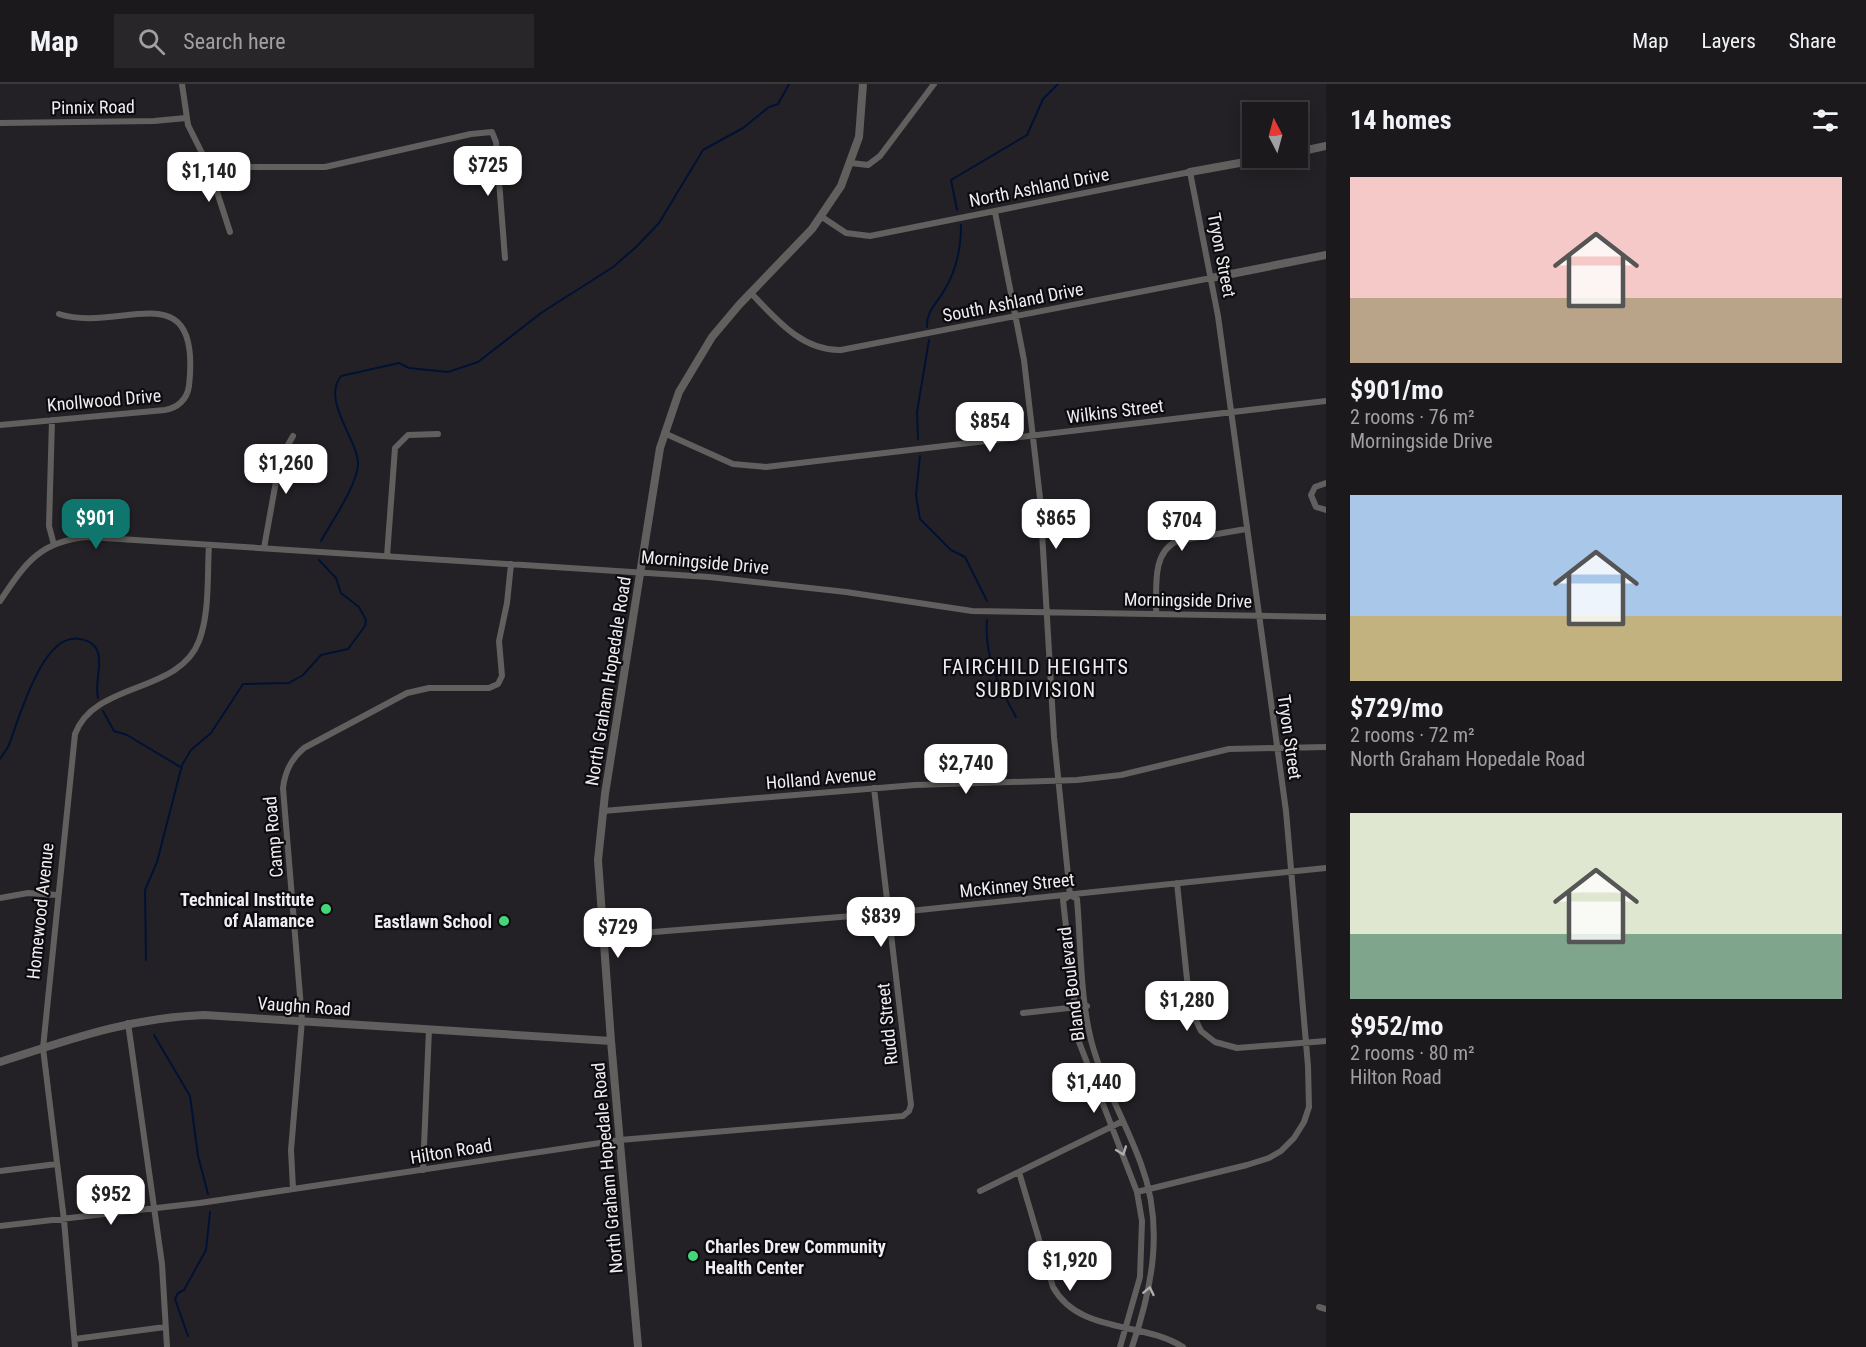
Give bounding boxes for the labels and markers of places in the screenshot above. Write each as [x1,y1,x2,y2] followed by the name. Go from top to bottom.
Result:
[452,146,524,197] pin: $725
[160,152,258,203] pin: $1,140
[954,402,1026,453] pin: $854
[237,444,335,495] pin: $1,260
[60,499,132,550] pin: $901
[1020,499,1092,550] pin: $865
[1146,501,1218,552] pin: $704
[917,744,1015,795] pin: $2,740
[180,889,314,931] place label: Technical Institute of Alamance
[845,897,917,948] pin: $839
[319,902,333,916] marker: Technical Institute of Alamance
[582,908,654,959] pin: $729
[374,911,492,932] place label: Eastlawn School
[497,914,511,928] marker: Eastlawn School
[1138,981,1236,1032] pin: $1,280
[1045,1063,1143,1114] pin: $1,440
[75,1175,147,1226] pin: $952
[705,1236,886,1278] place label: Charles Drew Community Health Center
[1021,1241,1119,1292] pin: $1,920
[686,1249,700,1263] marker: Charles Drew Community Health Center

